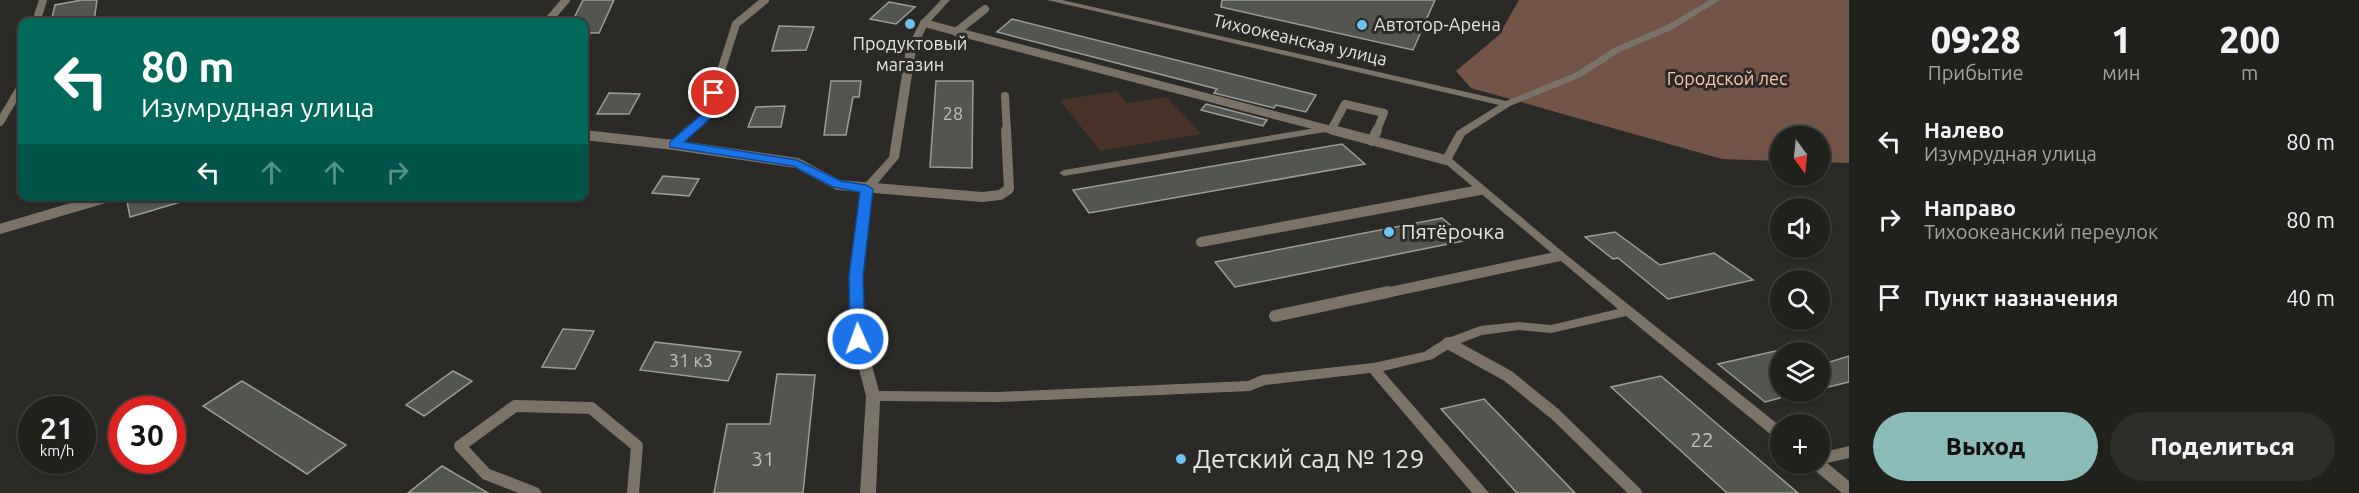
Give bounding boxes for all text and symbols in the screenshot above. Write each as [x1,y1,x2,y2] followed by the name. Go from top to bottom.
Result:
[1211,9,1389,69] street label: Тихоокеанская улица
[1374,14,1501,34] place label: Автотор-Арена
[903,17,917,31] marker: Продуктовый магазин
[1355,18,1369,32] marker: Автотор-Арена
[1931,19,2021,60] text: 09:28
[2111,19,2132,60] text: 1
[2219,19,2280,60] text: 200
[853,33,967,74] place label: Продуктовый магазин
[42,42,120,120] icon: left
[141,43,235,90] text: 80 m
[1928,61,2024,84] text: Прибытие
[2102,61,2140,84] text: мин
[2241,61,2258,84] text: m
[688,67,739,118] pin
[1667,68,1787,88] park label: Городской лес
[697,76,730,109] icon: arrive
[141,92,374,122] text: Изумрудная улица
[943,103,963,123] house number: 28
[1924,117,2004,142] text: Налево
[1873,125,1906,158] icon: left
[1770,126,1830,186] north arrow
[1770,126,1830,474] map controls
[2286,129,2335,154] text: 80 m
[1924,142,2097,165] text: Изумрудная улица
[192,156,225,189] icon: left
[255,156,288,189] icon: ahead
[318,156,351,189] icon: ahead
[381,156,414,189] icon: right
[1924,195,2016,220] text: Направо
[1770,198,1830,258] button: sound
[1873,203,1906,236] icon: right
[2286,207,2335,232] text: 80 m
[1401,219,1505,243] place label: Пятёрочка
[1924,220,2158,243] text: Тихоокеанский переулок
[1382,225,1396,239] marker: Пятёрочка
[1770,270,1830,330] button: search
[1873,281,1906,314] icon: arrive
[1924,285,2118,310] text: Пункт назначения
[2286,285,2335,310] text: 40 m
[826,307,890,371] position arrow
[1770,342,1830,402] button: layers
[669,350,713,370] house number: 31 к3
[108,396,186,474] speed limit sign: 30
[40,411,74,445] text: 21
[1873,412,2098,481] button: Выход
[2110,412,2335,481] button: Поделиться
[1770,414,1830,474] button: +
[1690,427,1714,451] house number: 22
[40,442,74,459] text: km/h
[1193,444,1424,473] place label: Детский сад № 129
[751,446,775,470] house number: 31
[1174,452,1188,466] marker: Детский сад № 129

